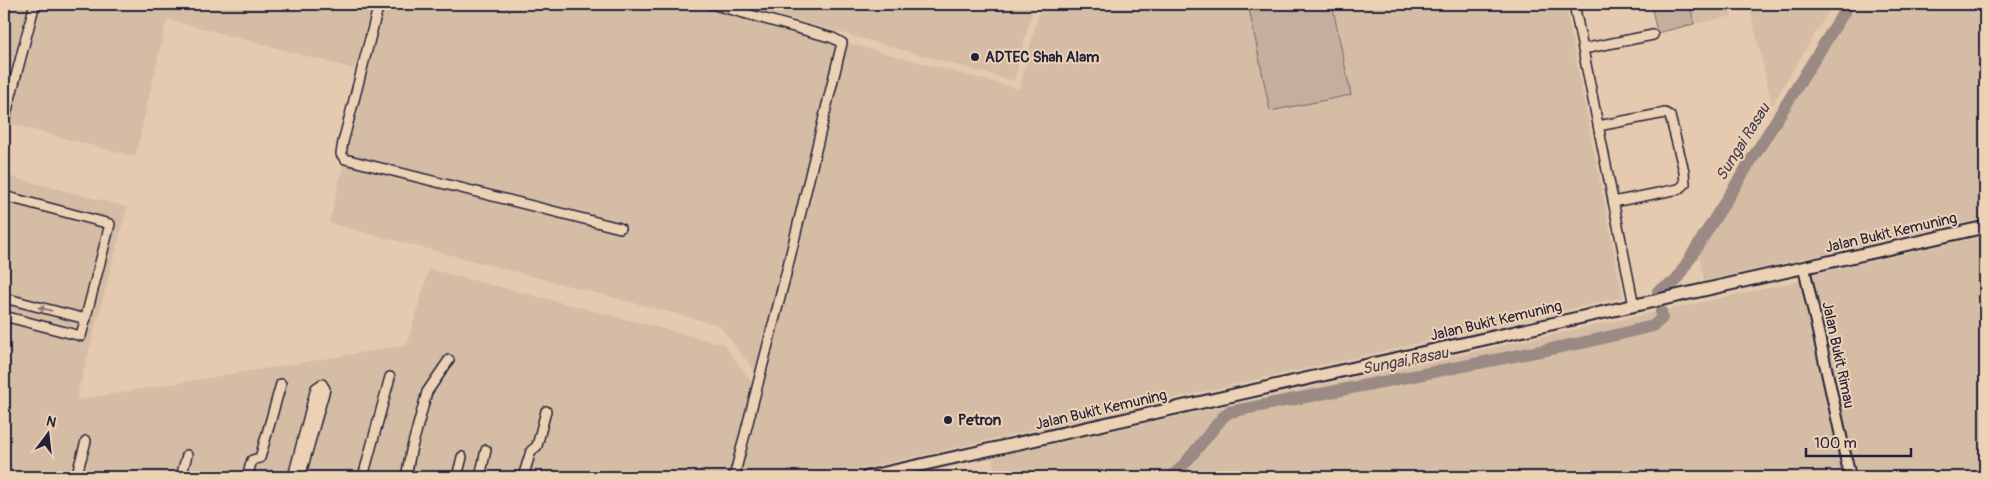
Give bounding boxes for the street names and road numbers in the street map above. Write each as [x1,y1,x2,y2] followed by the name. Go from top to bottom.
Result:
[1823,209,1959,257] street label: Jalan Bukit Kemuning
[1428,297,1564,345] street label: Jalan Bukit Kemuning
[1817,300,1859,410] street label: Jalan Bukit Rimau
[1033,386,1169,434] street label: Jalan Bukit Kemuning

